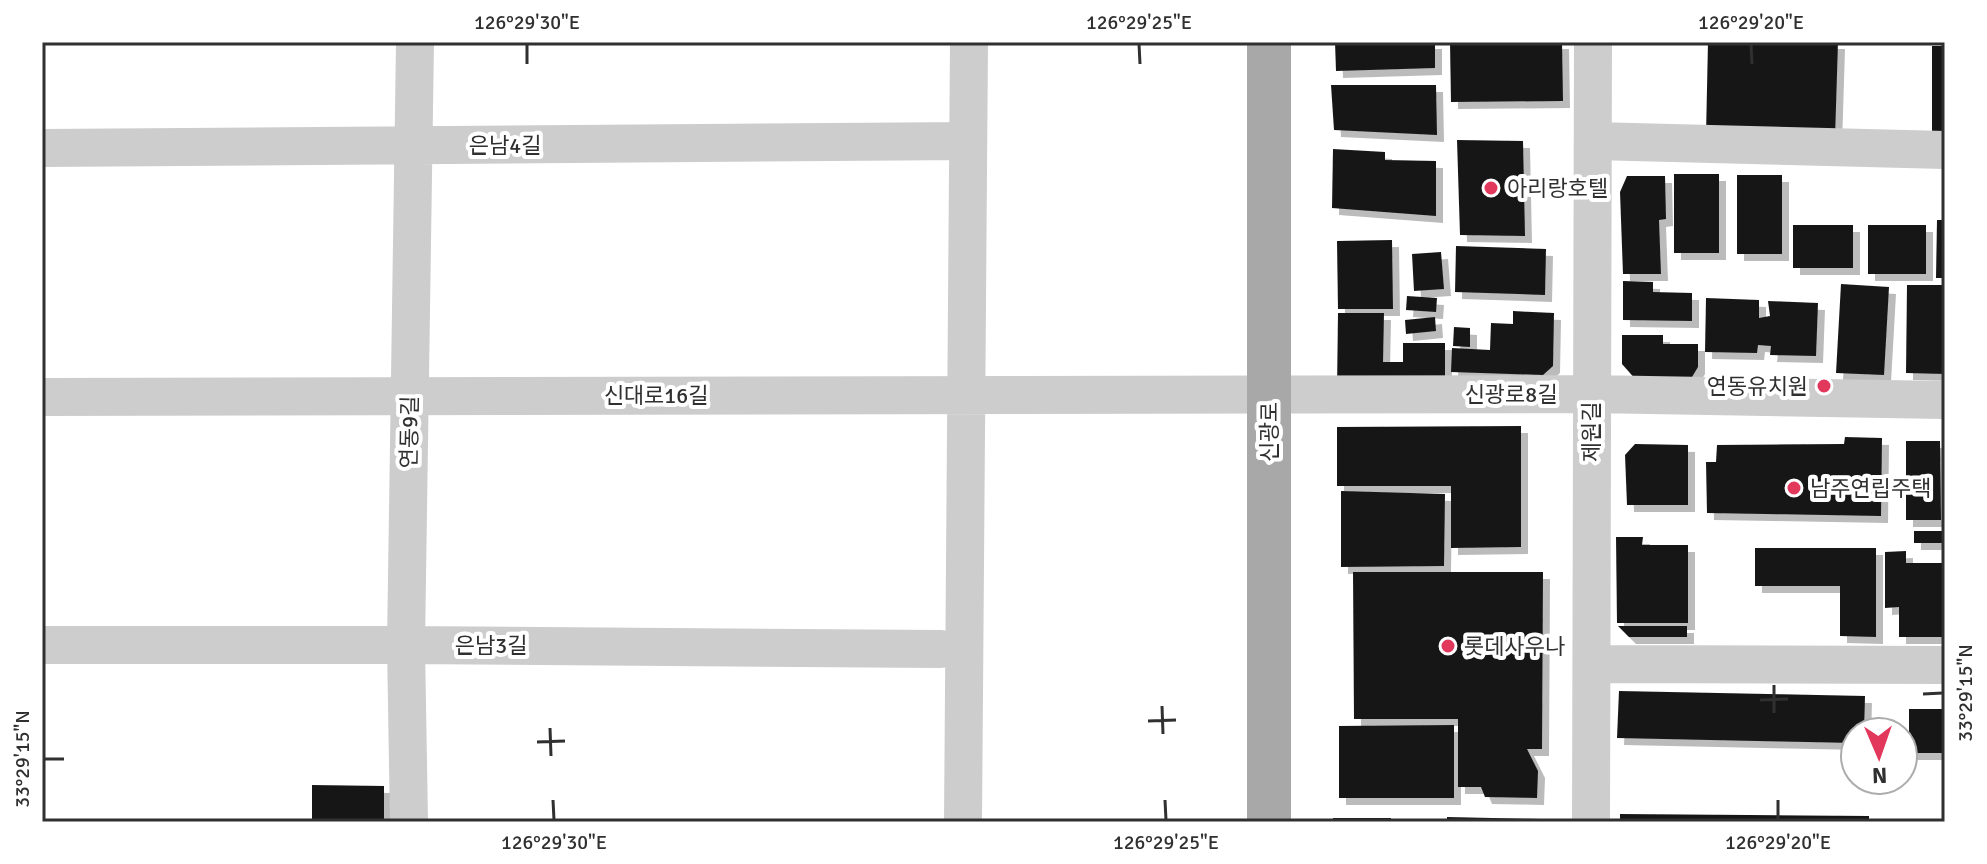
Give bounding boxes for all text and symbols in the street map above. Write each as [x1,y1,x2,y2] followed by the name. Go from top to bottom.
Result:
[474,10,580,35] text: 126°29'30"E
[1086,10,1192,35] text: 126°29'25"E
[1698,10,1804,35] text: 126°29'20"E
[469,132,541,159] street label: 은남4길
[1507,175,1608,202] place label: 아리랑호텔
[1482,179,1500,197] marker: 아리랑호텔
[1707,373,1808,400] place label: 연동유치원
[1815,377,1833,395] marker: 연동유치원
[1465,381,1557,408] street label: 신광로8길
[604,382,708,409] street label: 신대로16길
[395,395,424,469] street label: 연동9길
[1256,402,1283,462] street label: 신광로
[1578,402,1605,462] street label: 제원길
[1810,475,1931,502] place label: 남주연립주택
[1785,479,1803,497] marker: 남주연립주택
[455,632,527,659] street label: 은남3길
[1464,633,1565,660] place label: 롯데사우나
[1439,637,1457,655] marker: 롯데사우나
[1953,644,1978,742] text: 33°29'15"N
[10,710,35,808] text: 33°29'15"N
[1839,716,1919,796] north arrow
[1872,762,1888,789] text: N
[501,830,607,855] text: 126°29'30"E
[1113,830,1219,855] text: 126°29'25"E
[1725,830,1831,855] text: 126°29'20"E

